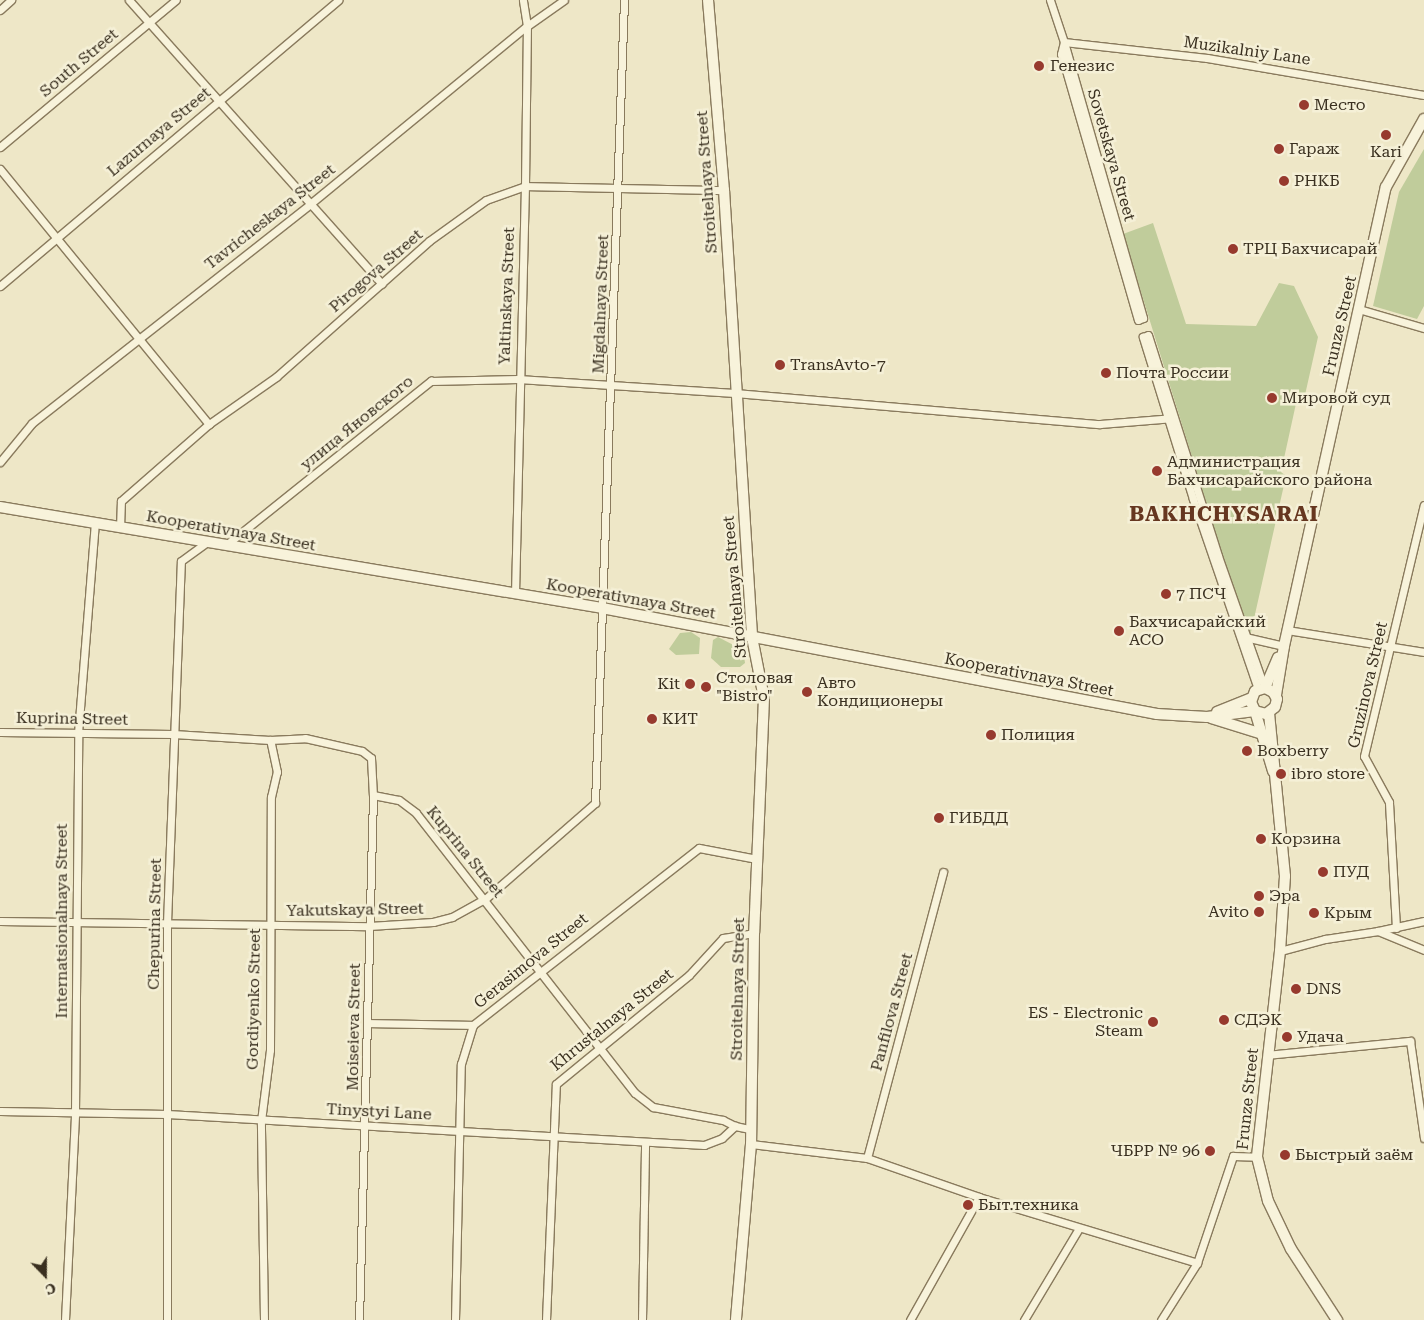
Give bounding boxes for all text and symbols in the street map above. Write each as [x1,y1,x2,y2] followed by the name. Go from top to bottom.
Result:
[36,25,122,101] street label: South Street
[1182,33,1312,69] street label: Muzikalniy Lane
[1050,56,1114,76] place label: Генезис
[1032,59,1046,73] marker: Генезис
[103,83,215,181] street label: Lazurnaya Street
[1083,87,1139,223] street label: Sovetskaya Street
[1314,95,1366,115] place label: Место
[1298,99,1310,111] marker: Место
[692,110,722,254] street label: Stroitelnaya Street
[1380,129,1392,141] marker: Kari
[1289,139,1340,159] place label: Гараж
[1370,142,1402,162] place label: Kari
[1273,143,1285,155] marker: Гараж
[201,160,339,274] street label: Tavricheskaya Street
[1294,171,1339,191] place label: РНКБ
[1278,175,1290,187] marker: РНКБ
[325,225,427,317] street label: Pirogova Street
[495,227,519,365] street label: Yaltinskaya Street
[589,234,613,374] street label: Migdalnaya Street
[1243,239,1377,259] place label: ТРЦ Бахчисарай
[1227,243,1239,255] marker: ТРЦ Бахчисарай
[1319,274,1361,378] street label: Frunze Street
[790,355,886,375] place label: TransAvto-7
[774,359,786,371] marker: TransAvto-7
[1116,363,1229,383] place label: Почта России
[1100,367,1112,379] marker: Почта России
[297,372,417,474] street label: улица Яновского
[1282,388,1390,408] place label: Мировой суд
[1266,392,1278,404] marker: Мировой суд
[1167,452,1372,490] place label: Администрация Бахчисарайского района
[1151,465,1163,477] marker: Администрация Бахчисарайского района
[1128,501,1320,527] district label: BAKHCHYSARAI
[145,507,317,555] street label: Kooperativnaya Street
[719,515,751,659] street label: Stroitelnaya Street
[545,575,717,623] street label: Kooperativnaya Street
[1176,584,1226,604] place label: 7 ПСЧ
[1160,588,1172,600] marker: 7 ПСЧ
[1129,612,1266,650] place label: Бахчисарайский АСО
[1344,620,1392,750] street label: Gruzinova Street
[1113,625,1125,637] marker: Бахчисарайский АСО
[943,649,1115,701] street label: Kooperativnaya Street
[716,668,793,706] place label: Столовая "Bistro"
[817,673,943,711] place label: Авто Кондиционеры
[657,674,680,694] place label: Kit
[684,678,696,690] marker: Kit
[700,681,712,693] marker: Столовая "Bistro"
[801,686,813,698] marker: Авто Кондиционеры
[16,708,128,730] street label: Kuprina Street
[662,709,698,729] place label: КИТ
[646,713,658,725] marker: КИТ
[1001,725,1075,745] place label: Полиция
[985,729,997,741] marker: Полиция
[1257,741,1329,761] place label: Boxberry
[1241,745,1253,757] marker: Boxberry
[1291,764,1365,784] place label: ibro store
[1275,768,1287,780] marker: ibro store
[422,802,508,902] street label: Kuprina Street
[949,808,1008,828] place label: ГИБДД
[933,812,945,824] marker: ГИБДД
[52,823,72,1019] street label: Internatsionalnaya Street
[1271,829,1341,849] place label: Корзина
[1255,833,1267,845] marker: Корзина
[144,858,166,990] street label: Chepurina Street
[1333,862,1369,882] place label: ПУД
[1317,866,1329,878] marker: ПУД
[1269,886,1300,906] place label: Эра
[1253,890,1265,902] marker: Эра
[286,899,424,921] street label: Yakutskaya Street
[1208,902,1249,922] place label: Avito
[1324,903,1372,923] place label: Крым
[1253,906,1265,918] marker: Avito
[1308,907,1320,919] marker: Крым
[470,909,592,1013] street label: Gerasimova Street
[727,917,749,1061] street label: Stroitelnaya Street
[243,928,265,1070] street label: Gordiyenko Street
[867,951,917,1073] street label: Panfilova Street
[343,963,365,1091] street label: Moiseieva Street
[547,965,677,1075] street label: Khrustalnaya Street
[1306,979,1341,999] place label: DNS
[1290,983,1302,995] marker: DNS
[1028,1003,1143,1041] place label: ES - Electronic Steam
[1234,1010,1282,1030] place label: СДЭК
[1218,1014,1230,1026] marker: СДЭК
[1147,1016,1159,1028] marker: ES - Electronic Steam
[1297,1027,1344,1047] place label: Удача
[1281,1031,1293,1043] marker: Удача
[1233,1047,1263,1151] street label: Frunze Street
[326,1100,432,1124] street label: Tinystyi Lane
[1110,1141,1200,1161] place label: ЧБРР № 96
[1204,1145,1216,1157] marker: ЧБРР № 96
[1295,1145,1413,1165] place label: Быстрый заём
[1279,1149,1291,1161] marker: Быстрый заём
[978,1195,1079,1215] place label: Быт.техника
[962,1199,974,1211] marker: Быт.техника
[20,1250,70,1300] north arrow
[43,1280,58,1298] text: С

